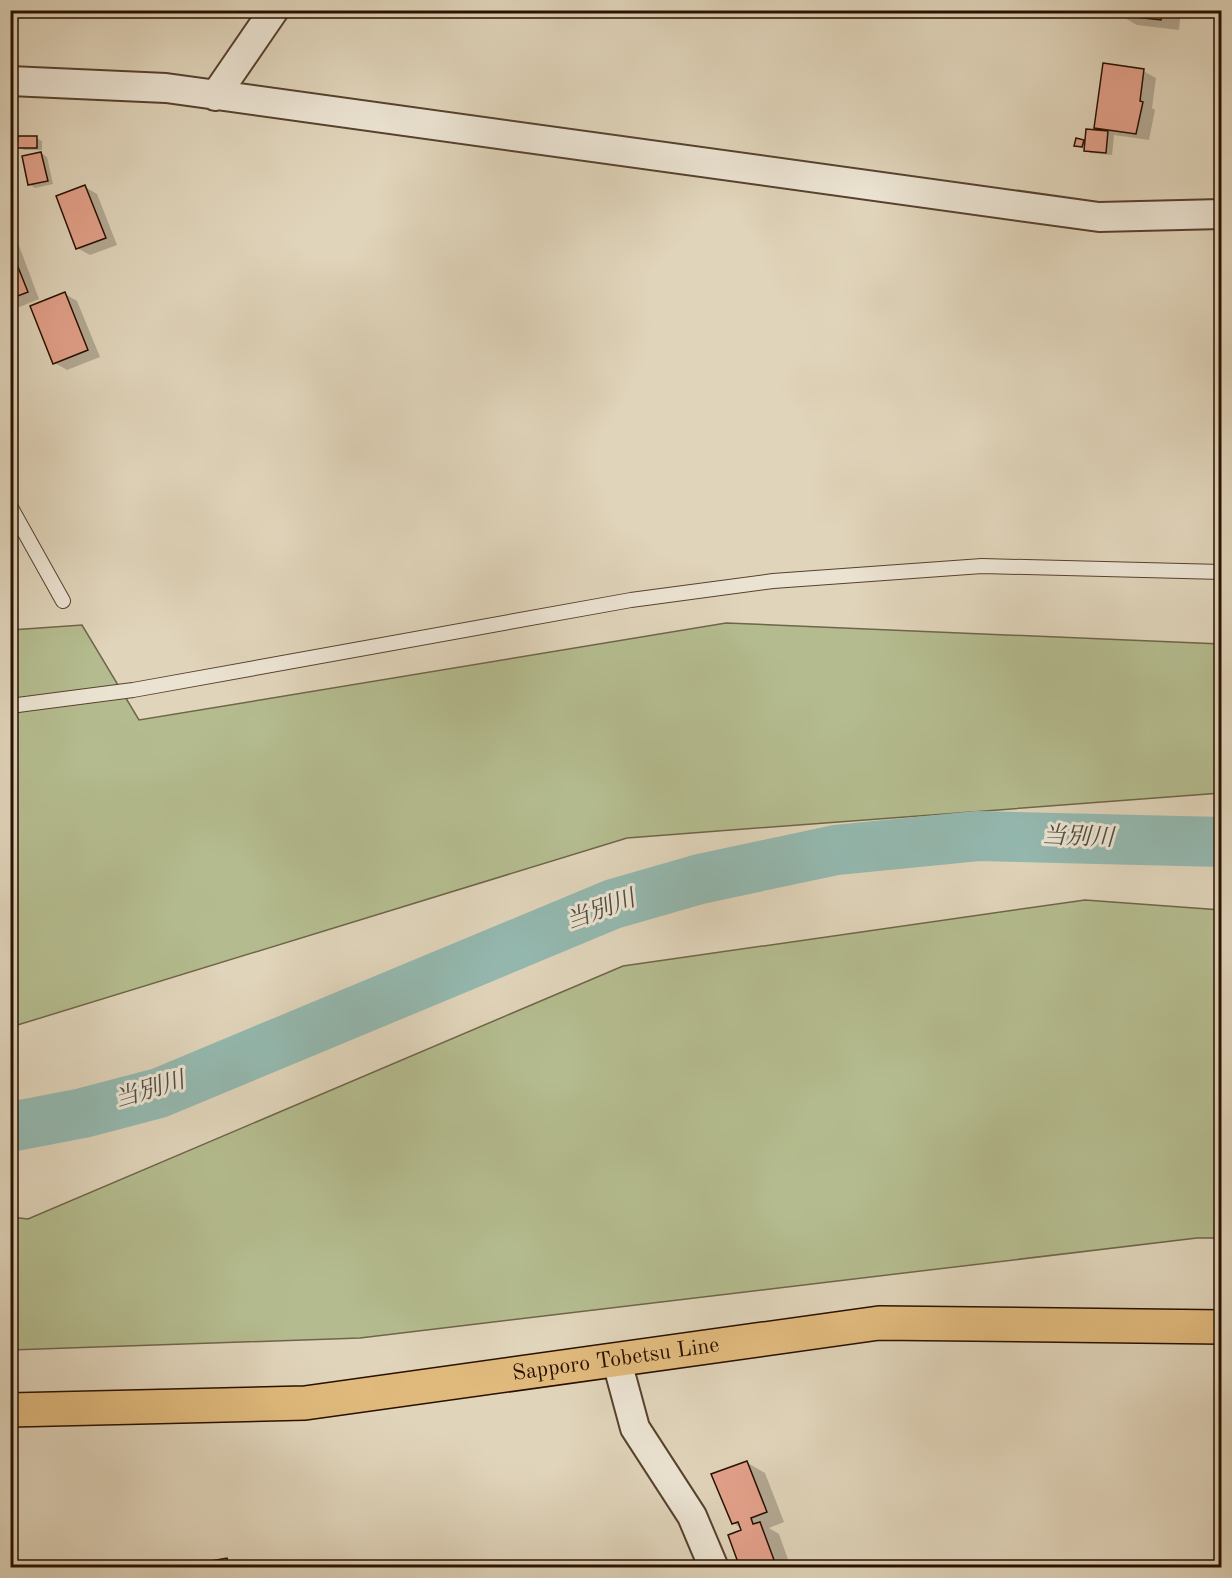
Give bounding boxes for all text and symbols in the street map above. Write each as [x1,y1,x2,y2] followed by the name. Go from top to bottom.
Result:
[1042,822,1117,851] water label: 当別川
[562,884,642,935] water label: 当別川
[111,1065,191,1113] water label: 当別川
[511,1334,721,1385] street label: Sapporo Tobetsu Line

